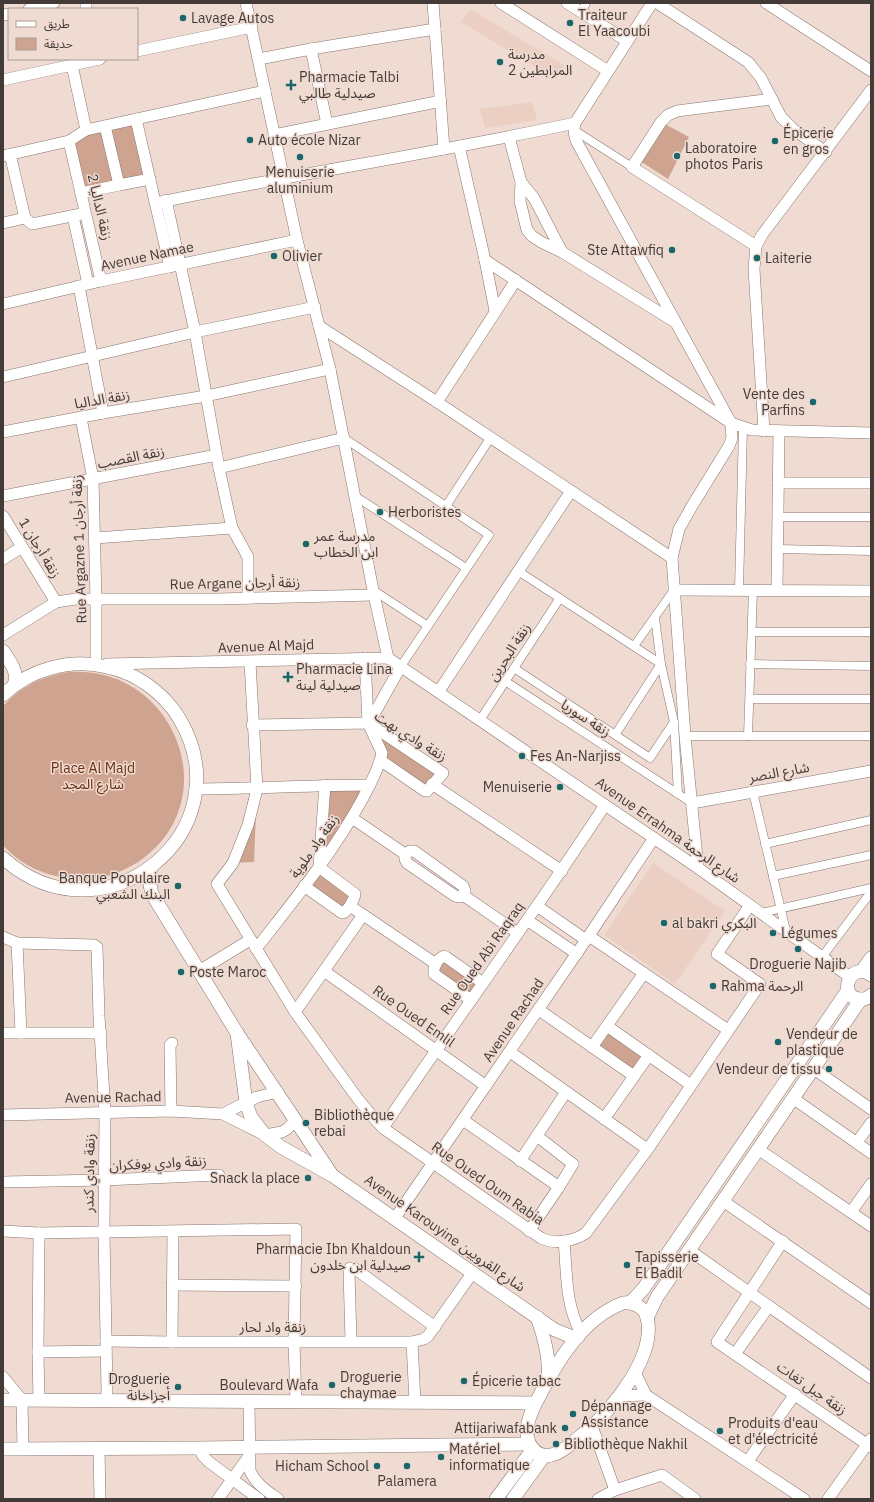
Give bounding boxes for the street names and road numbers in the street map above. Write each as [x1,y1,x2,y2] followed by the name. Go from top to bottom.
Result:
[84,172,116,242] street label: زنقة الداليا 2
[99,237,196,275] street label: Avenue Namae
[73,385,131,413] street label: زنقة الداليا
[96,442,166,472] street label: زنقة القصب
[67,474,91,624] street label: Rue Argazne 1 زنقة أرجان
[15,515,65,581] street label: زنقة أرجان 1
[169,573,301,593] street label: Rue Argane زنقة أرجان
[484,620,534,684] street label: زنقة البحرين
[217,635,315,657] street label: Avenue Al Majd
[558,695,614,741] street label: زنقة سوريا
[370,707,450,767] street label: زنقة وادي بهت
[746,758,811,788] street label: شارع النصر
[591,773,744,889] street label: Avenue Errahma شارع الرحمة
[285,810,343,882] street label: زنقة واد ملوية
[436,898,528,1018] street label: Rue Oued Abi Raqraq
[478,975,548,1065] street label: Avenue Rachad
[369,981,459,1051] street label: Rue Oued Emlil
[64,1087,162,1107] street label: Avenue Rachad
[79,1133,101,1214] street label: زنقة وادي كندر
[428,1137,548,1229] street label: Rue Oued Oum Rabia
[109,1151,207,1177] street label: زنقة وادي بوفكران
[360,1170,529,1297] street label: Avenue Karouyine شارع القرويين
[239,1318,306,1336] street label: زنقة واد لحار
[773,1357,851,1419] street label: زنقة جبل تغات
[220,1376,319,1394] street label: Boulevard Wafa

